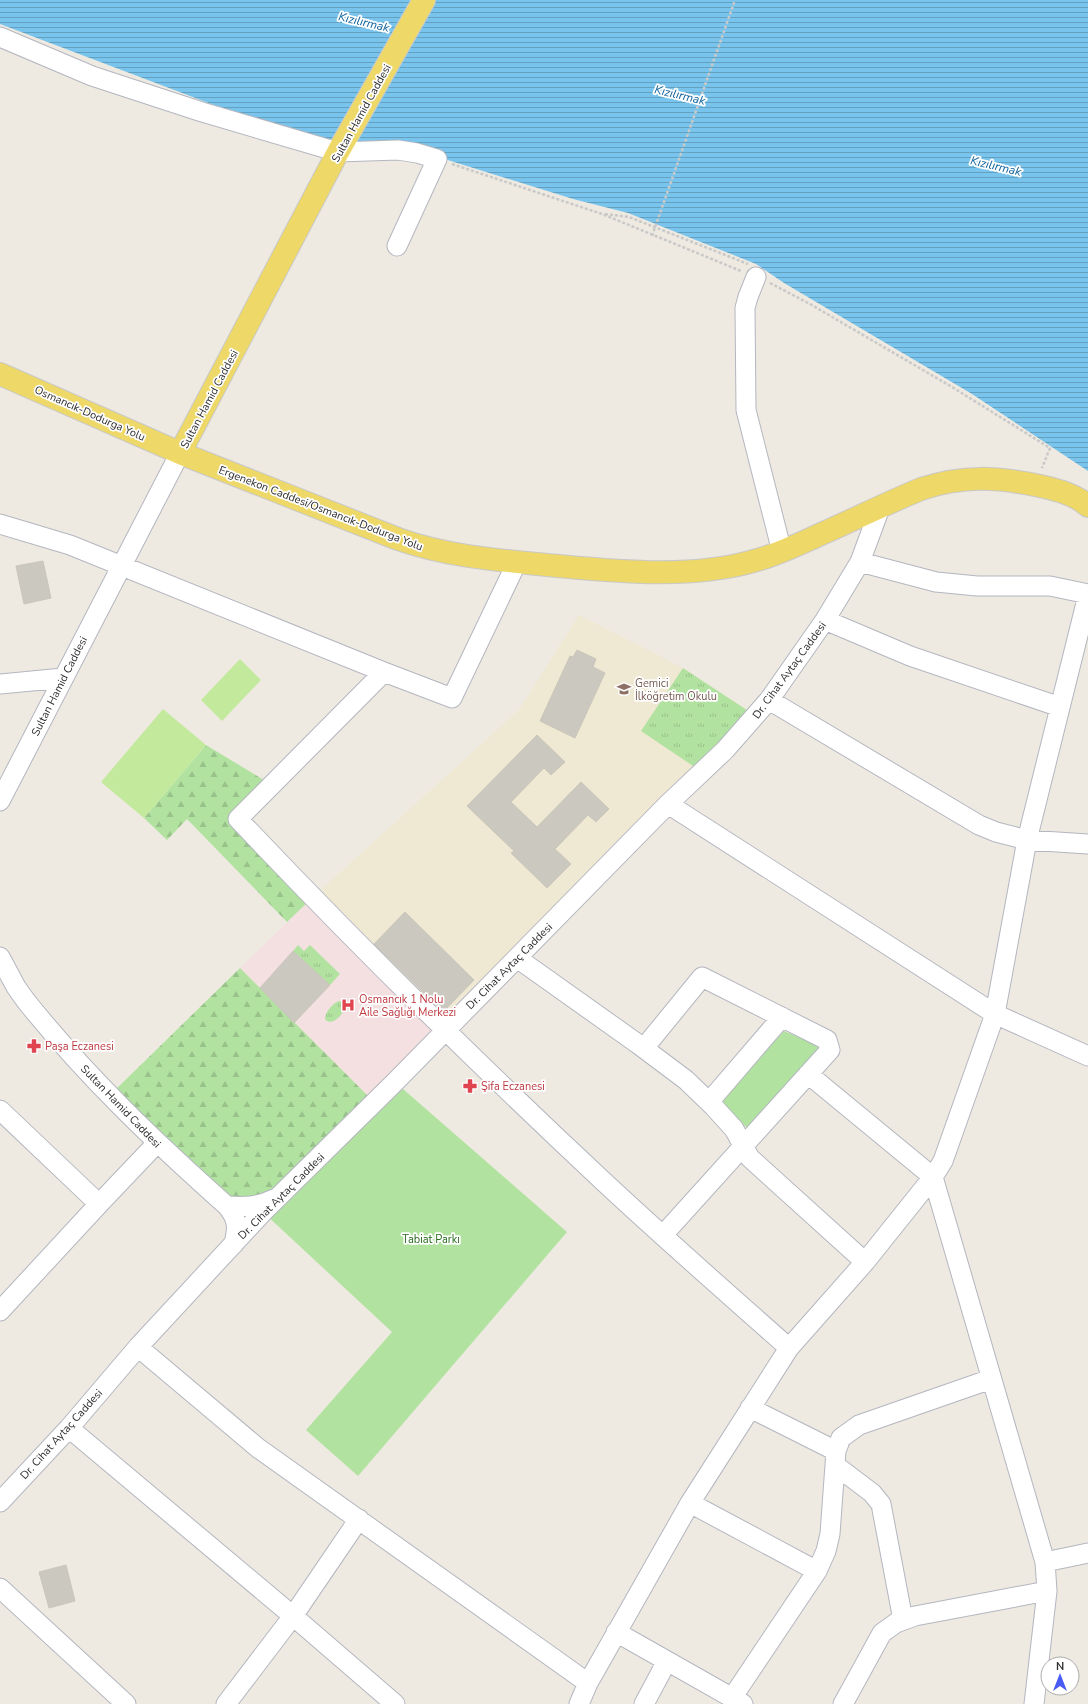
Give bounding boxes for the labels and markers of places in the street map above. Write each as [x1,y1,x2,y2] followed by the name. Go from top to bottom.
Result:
[635,676,717,704] place label: Gemici İlköğretim Okulu
[616,681,632,697] school or university icon: Gemici İlköğretim Okulu
[359,992,456,1020] place label: Osmancık 1 Nolu Aile Sağlığı Merkezi
[340,997,356,1013] hospital icon: Osmancık 1 Nolu Aile Sağlığı Merkezi
[26,1038,42,1054] pharmacy icon: Paşa Eczanesi
[45,1039,114,1054] place label: Paşa Eczanesi
[462,1078,478,1094] pharmacy icon: Şifa Eczanesi
[481,1079,545,1094] place label: Şifa Eczanesi

